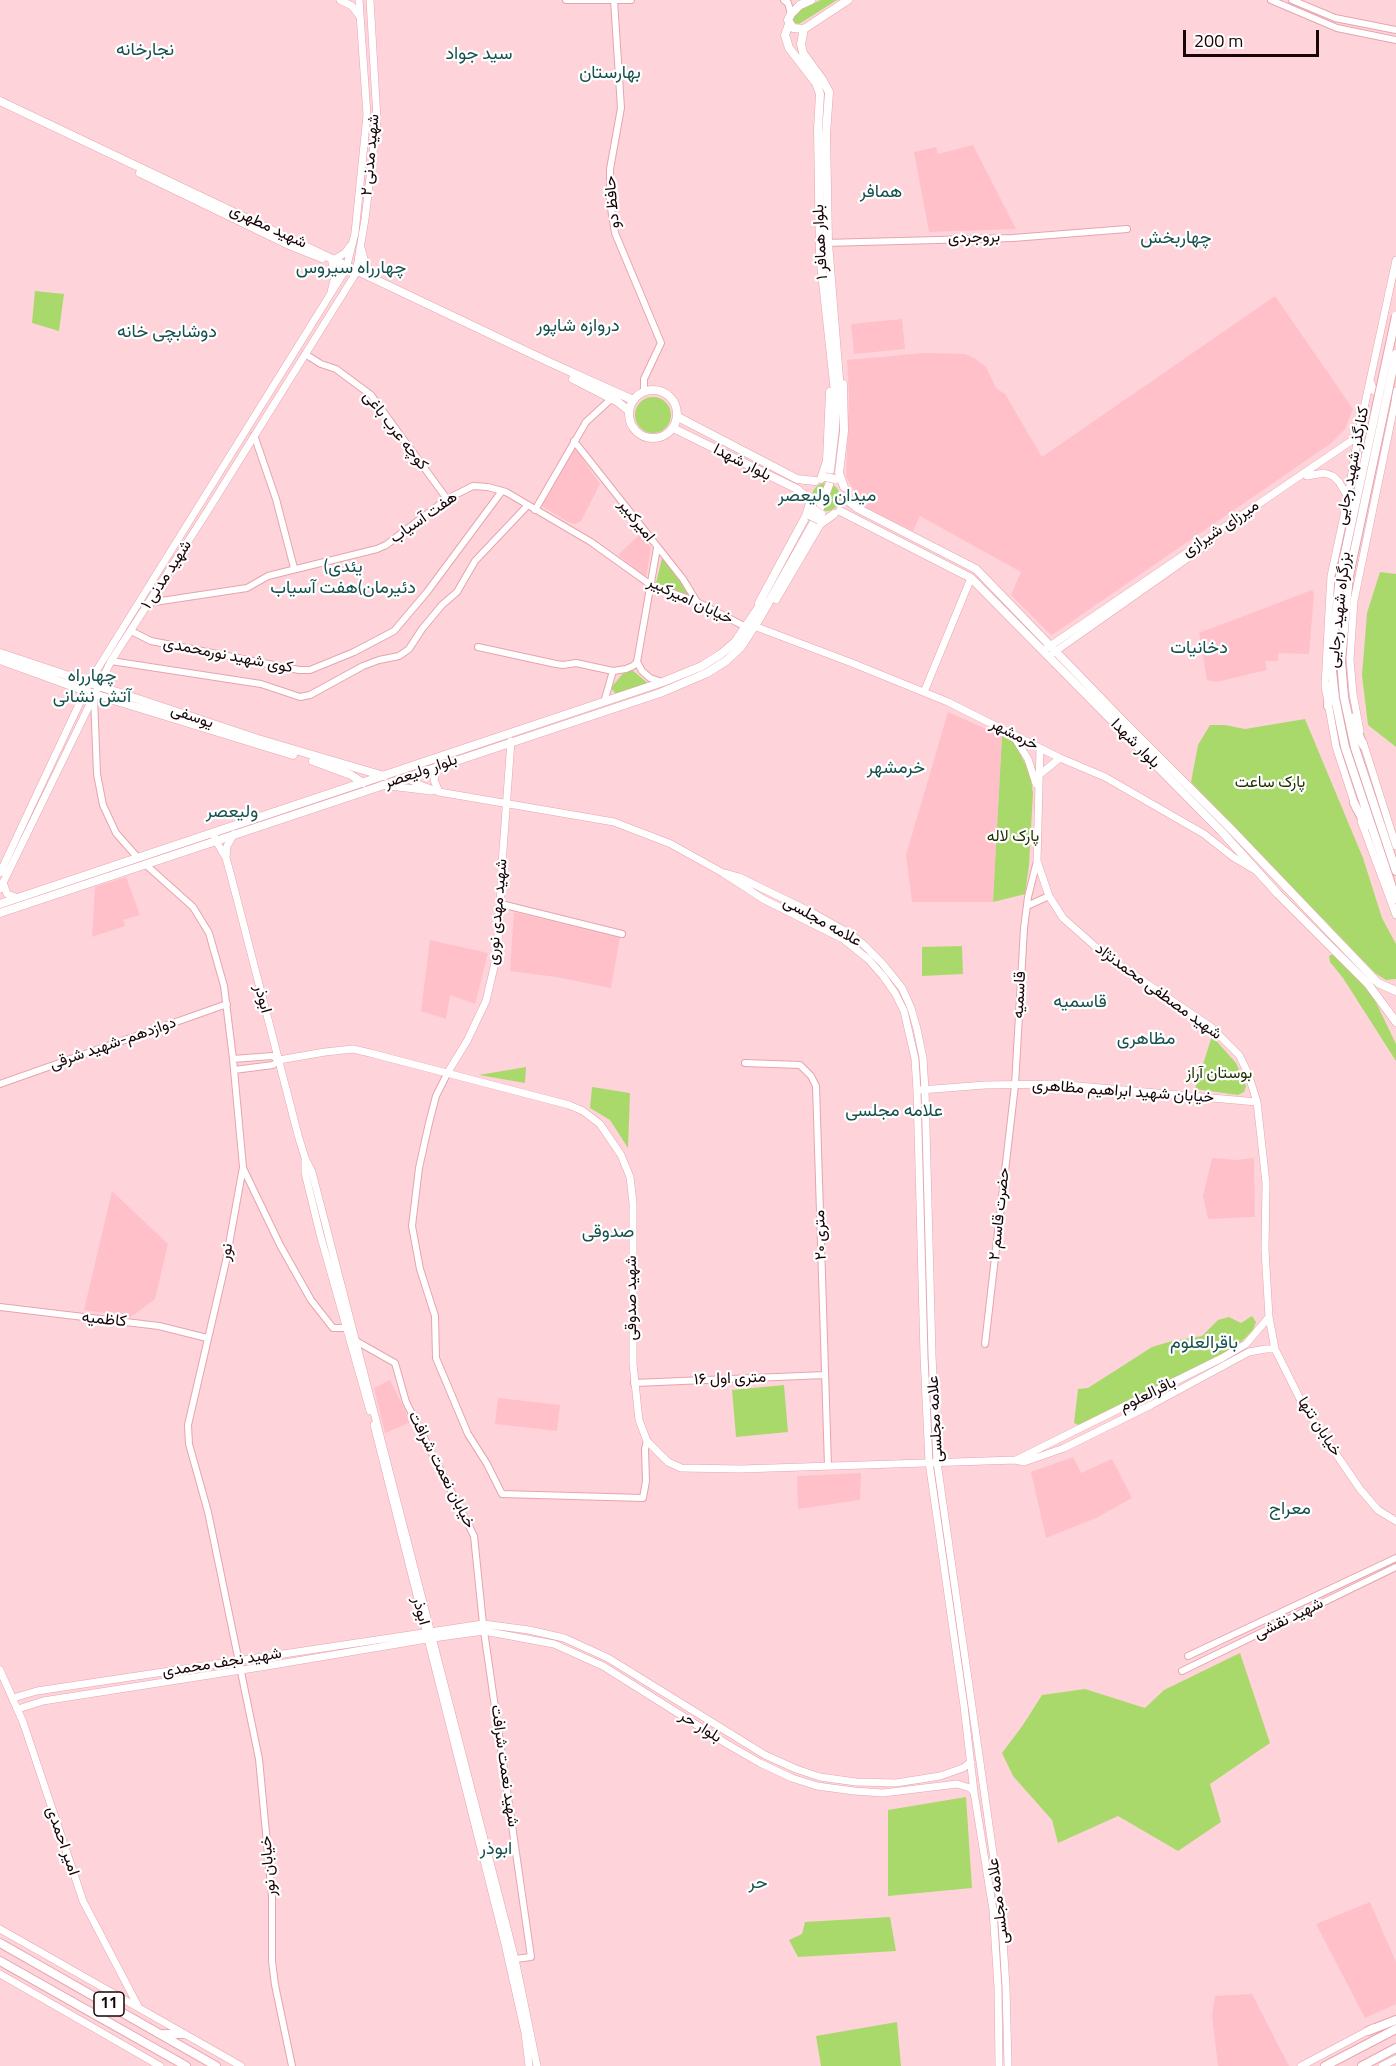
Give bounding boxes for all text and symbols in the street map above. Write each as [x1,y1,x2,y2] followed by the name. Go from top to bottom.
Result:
[1186,18,1322,56] scale bar
[1194,27,1243,54] text: 200 m
[116,40,174,62] district label: نجارخانه
[445,44,513,66] district label: سید جواد
[579,63,641,85] district label: بهارستان
[358,113,384,197] street label: شهید مدنی ۲
[601,175,625,229] street label: حافظ دو
[860,182,902,204] district label: همافر
[226,201,310,253] street label: شهید مطهری
[809,204,833,280] street label: بلوار همافر ۱
[948,228,1000,248] street label: بروجردی
[1140,228,1212,250] district label: چهاربخش
[296,258,406,280] district label: چهارراه سیروس
[536,316,620,338] district label: دروازه شاپور
[117,322,217,344] district label: دوشابچی خانه
[358,388,432,474] street label: کوچه عرب باغی
[1332,405,1374,527] street label: کنارگذر شهید رجایی
[710,440,774,486] street label: بلوار شهدا
[778,486,876,508] district label: میدان ولیعصر
[387,488,461,548] street label: هفت آسیاب
[614,496,658,546] street label: امیرکبیر
[1179,496,1263,562] street label: میرزای شیرازی
[138,537,196,613] street label: شهید مدنی ۱
[1324,551,1356,669] street label: بزرگراه شهید رجایی
[270,557,416,600] district label: (یئدی دئیرمان)هفت آسیاب
[644,573,736,629] street label: خیابان امیرکبیر
[161,634,295,678] street label: کوی شهید نورمحمدی
[1170,638,1228,660] district label: دخانیات
[53,666,131,708] district label: چهارراه آتش نشانی
[168,701,216,733] street label: یوسفی
[987,715,1041,755] street label: خرمشهر
[1106,715,1164,773] street label: بلوار شهدا
[382,751,460,793] street label: بلوار ولیعصر
[867,758,925,780] district label: خرمشهر
[1235,773,1305,793] park label: پارک ساعت
[206,802,258,824] district label: ولیعصر
[987,827,1039,847] park label: پارک لاله
[484,858,512,966] street label: شهید مهدی نوری
[779,893,865,951] street label: علامه مجلسی
[1091,940,1225,1044] street label: شهید مصطفی محمدنژاد
[1009,971,1031,1019] street label: قاسمیه
[249,983,275,1015] street label: ابوذر
[1053,992,1107,1014] district label: قاسمیه
[47,1013,179,1075] street label: دوازدهم-شهید شرقی
[1117,1029,1175,1051] district label: مظاهری
[1186,1064,1252,1084] park label: بوستان آراز
[1031,1076,1215,1108] street label: خیابان شهید ابراهیم مظاهری
[845,1101,943,1123] district label: علامه مجلسی
[986,1167,1014,1261] street label: ۲ حضرت قاسم
[811,1209,831,1261] street label: ۲۰ متری
[582,1222,634,1244] district label: صدوقی
[216,1242,238,1262] street label: نور
[622,1255,642,1341] street label: شهید صدوقی
[81,1308,127,1332] street label: کاظمیه
[1170,1333,1238,1355] district label: باقرالعلوم
[694,1368,766,1390] street label: ۱۶ متری اول
[1117,1373,1179,1417] street label: باقرالعلوم
[924,1375,948,1463] street label: علامه مجلسی
[1293,1394,1345,1460] street label: خیابان تنها
[403,1408,479,1532] street label: خیابان نعمت شرافت
[1269,1499,1311,1521] district label: معراج
[1251,1594,1327,1644] street label: شهید نقشی
[407,1595,433,1627] street label: ابوذر
[161,1644,283,1682] street label: شهید نجف محمدی
[486,1704,522,1828] street label: شهید نعمت شرافت
[675,1707,725,1747] street label: بلوار حر
[41,1804,83,1878] street label: امیر احمدی
[257,1835,281,1897] street label: خیابان نور
[480,1839,512,1861] district label: ابوذر
[984,1857,1014,1945] street label: علامه مجلسی
[748,1873,768,1895] district label: حر
[94,1992,124,2016] road number: 11

